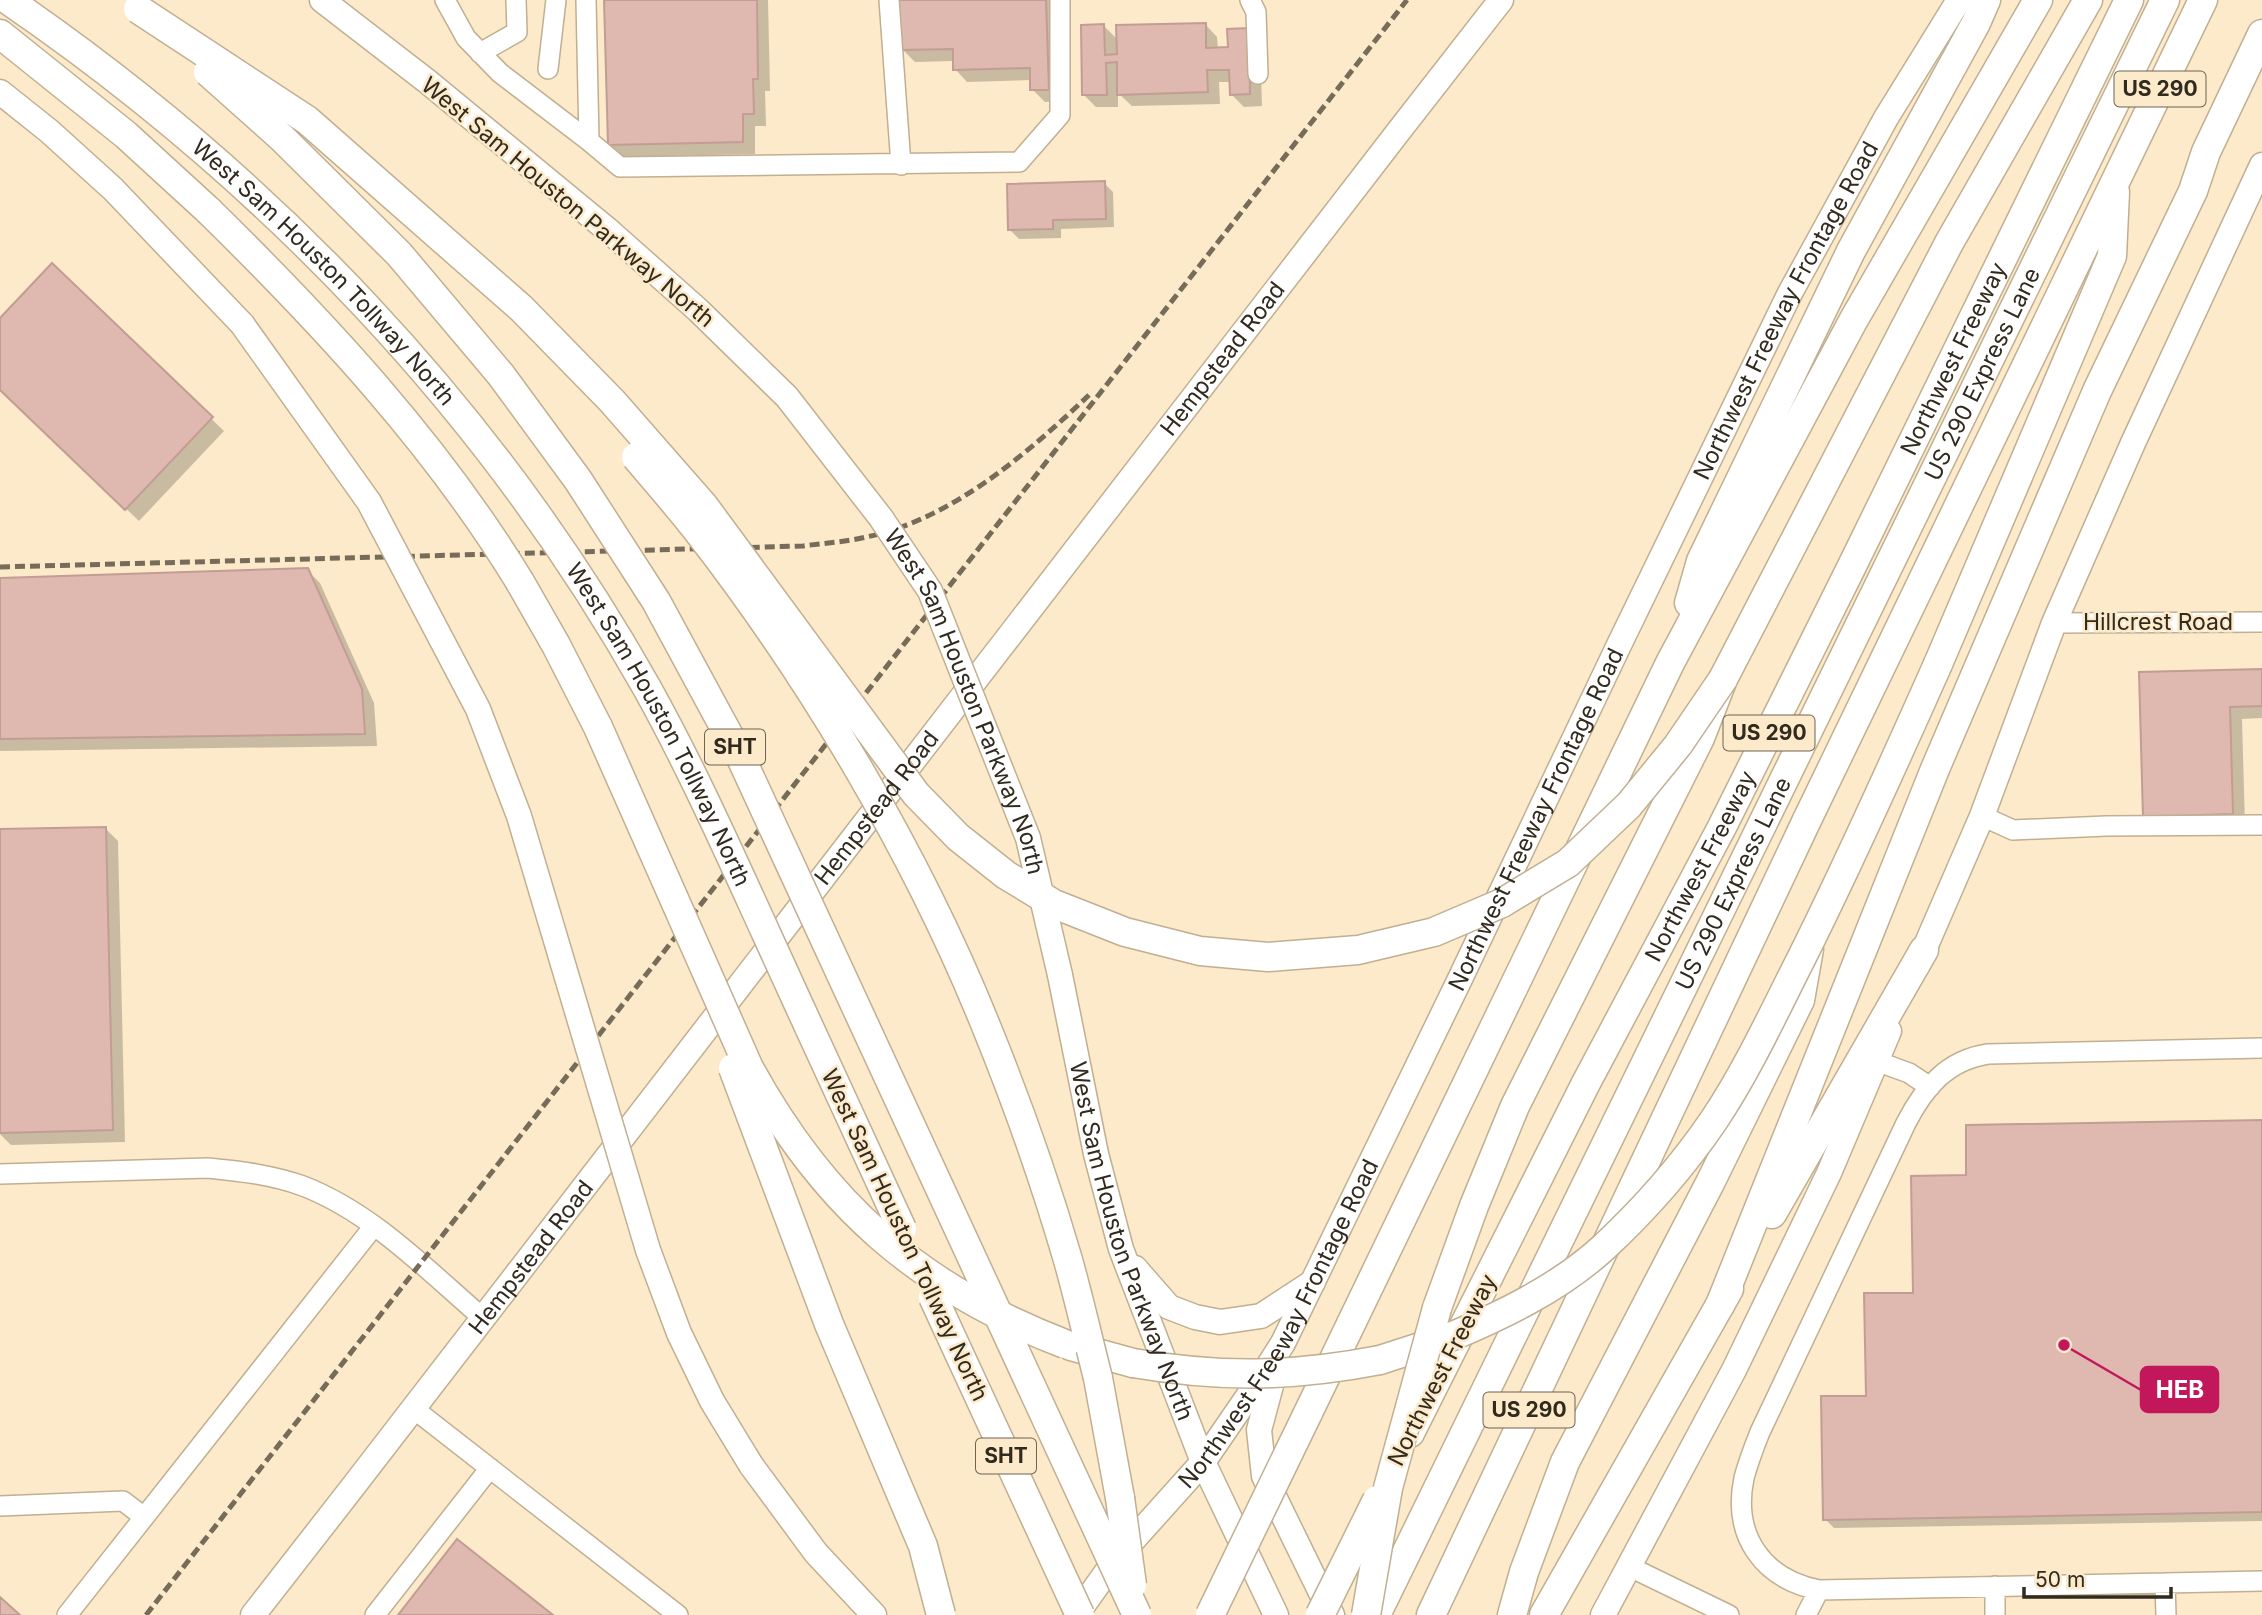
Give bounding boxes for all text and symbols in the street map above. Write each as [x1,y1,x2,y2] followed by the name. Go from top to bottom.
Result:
[416,71,720,333] street label: West Sam Houston Parkway North
[2114,72,2206,106] road number: US 290
[186,133,461,411] street label: West Sam Houston Tollway North
[1688,137,1884,484] street label: Northwest Freeway Frontage Road
[1894,258,2012,460] street label: Northwest Freeway
[1918,263,2046,485] street label: US 290 Express Lane
[1154,276,1291,441] street label: Hempstead Road
[878,523,1050,877] street label: West Sam Houston Parkway North
[560,558,757,891] street label: West Sam Houston Tollway North
[2083,608,2233,636] street label: Hillcrest Road
[1442,644,1629,995] street label: Northwest Freeway Frontage Road
[1724,716,1814,750] road number: US 290
[809,725,945,891] street label: Hempstead Road
[705,730,765,764] road number: SHT
[1639,766,1762,966] street label: Northwest Freeway
[1669,773,1797,995] street label: US 290 Express Lane
[1064,1059,1200,1424] street label: West Sam Houston Parkway North
[816,1065,994,1405] street label: West Sam Houston Tollway North
[1172,1155,1384,1494] street label: Northwest Freeway Frontage Road
[463,1175,599,1340] street label: Hempstead Road
[1382,1270,1502,1470] street label: Northwest Freeway
[2141,1367,2218,1412] callout: HEB
[2156,1375,2204,1404] text: HEB
[1484,1392,1574,1428] road number: US 290
[976,1438,1036,1474] road number: SHT
[2024,1556,2171,1600] scale bar
[2035,1567,2085,1592] text: 50 m

